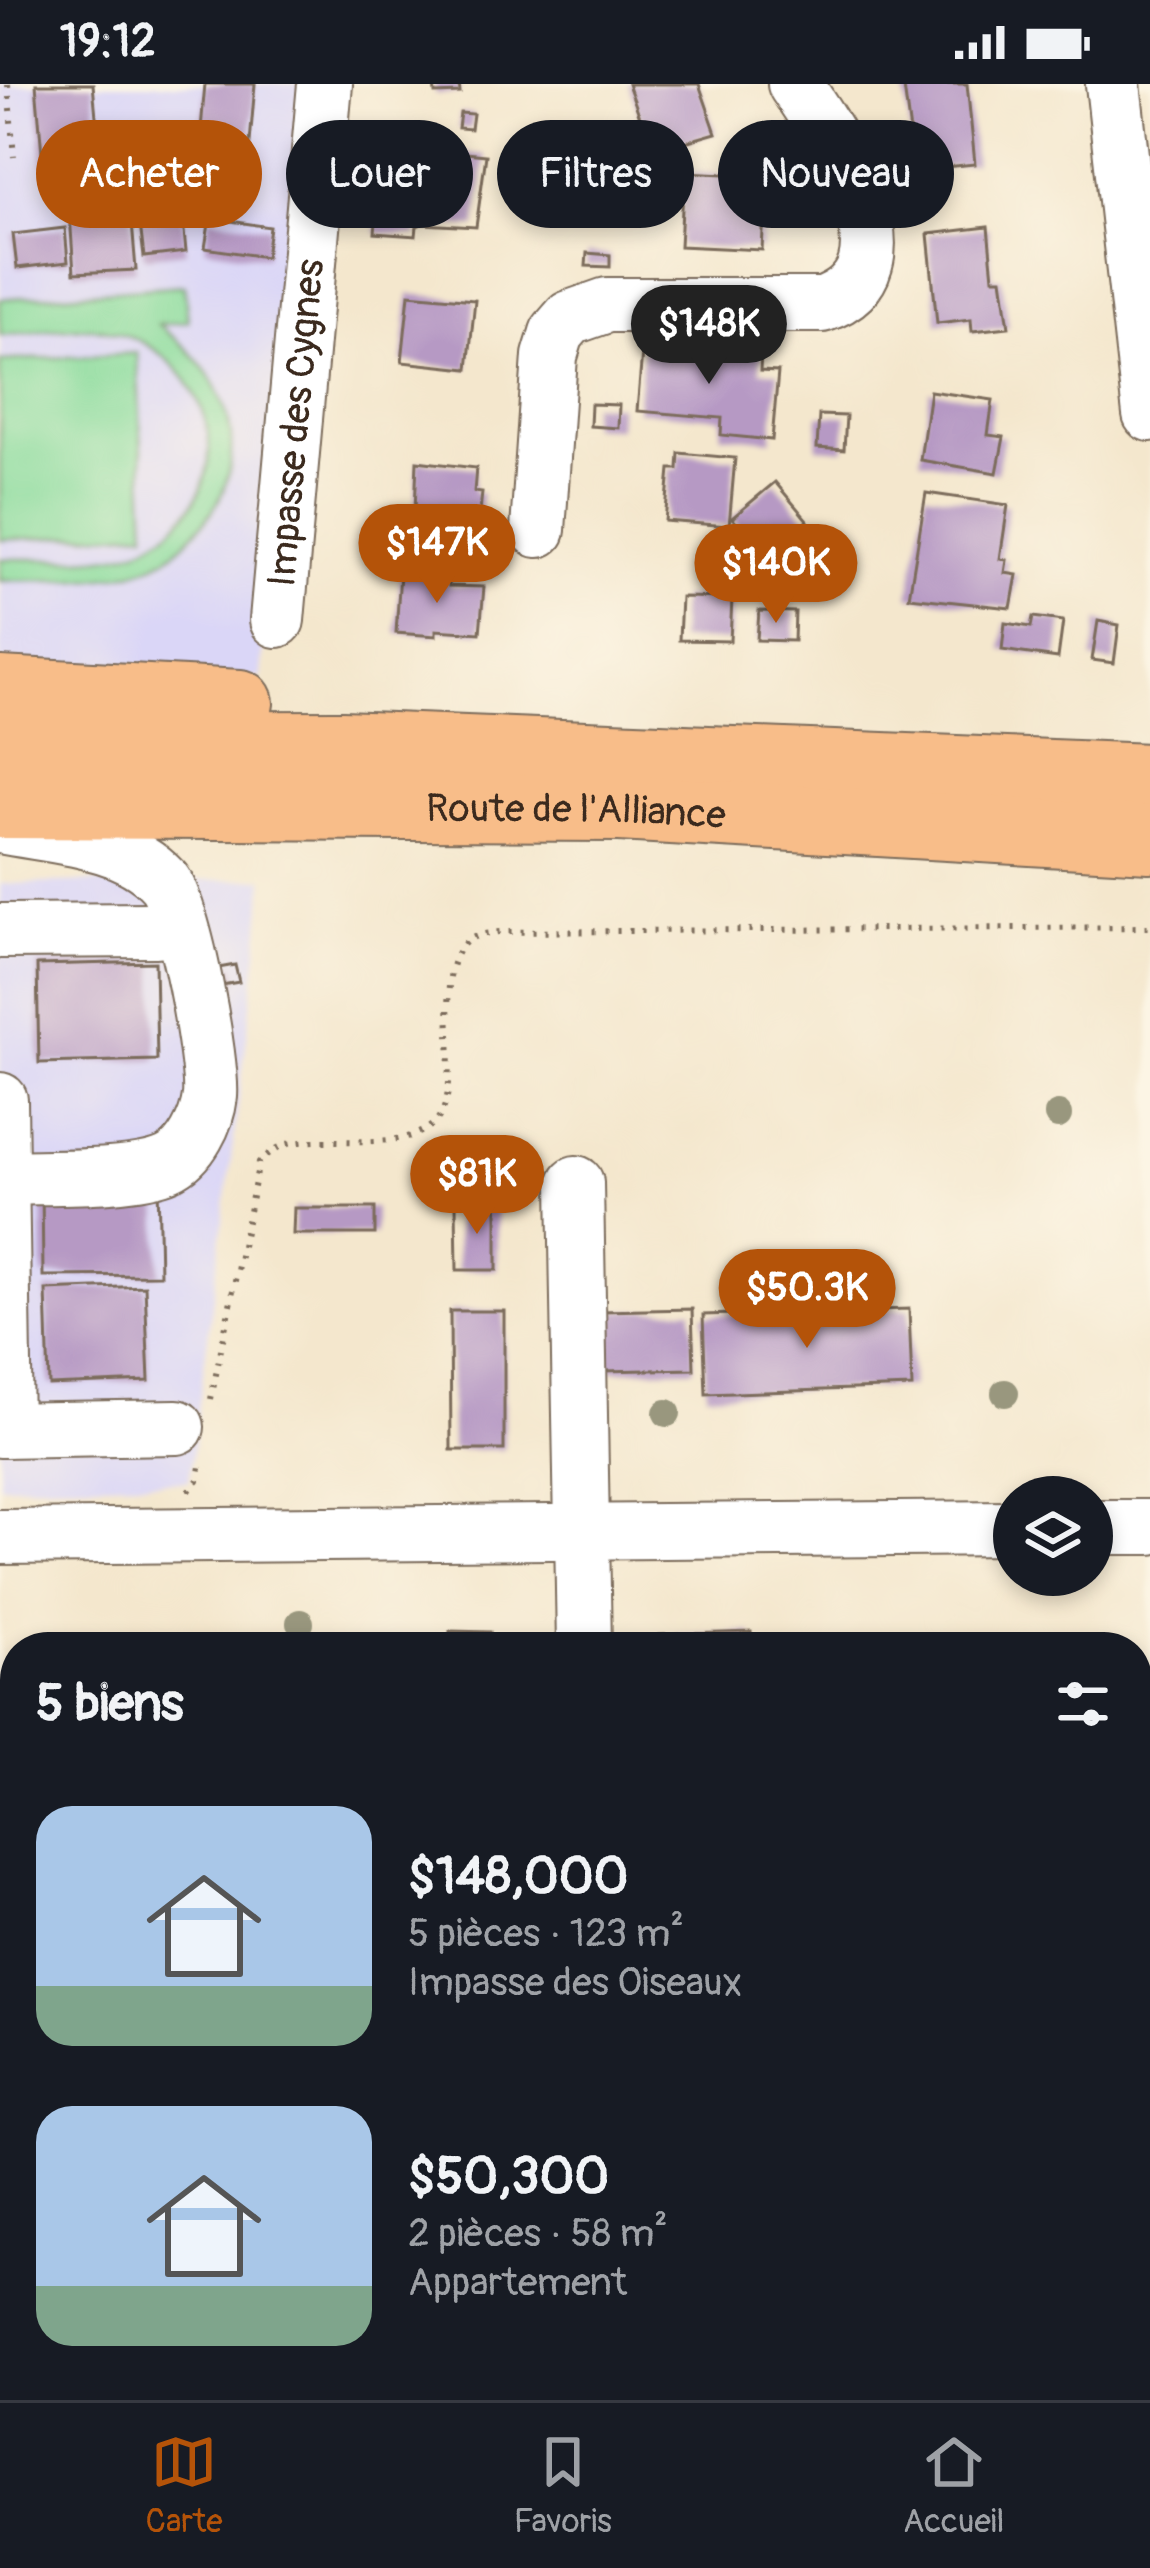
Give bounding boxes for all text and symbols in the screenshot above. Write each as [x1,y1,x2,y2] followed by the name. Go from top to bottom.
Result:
[60,14,156,70] text: 19:12
[36,120,262,228] chip: Acheter
[286,120,473,228] chip: Louer
[497,120,694,228] chip: Filtres
[718,120,954,228] chip: Nouveau
[257,257,335,589] street label: Impasse des Cygnes
[625,285,793,387] pin: $148K
[658,299,760,348] text: $148K
[353,504,521,606] pin: $147K
[385,518,489,567] text: $147K
[692,524,860,626] pin: $140K
[721,538,831,587] text: $140K
[426,784,727,840] street label: Route de l'Alliance
[406,1135,548,1237] pin: $81K
[437,1149,517,1198] text: $81K
[709,1249,905,1351] pin: $50.3K
[746,1263,868,1312] text: $50.3K
[993,1476,1113,1596] map controls
[993,1476,1113,1596] button: layers
[1050,1671,1116,1737] icon: filters
[36,1672,184,1736] text: 5 biens
[408,1845,628,1909] text: $148,000
[132,1854,276,1998] icon: home
[408,1909,684,1958] text: 5 pièces · 123 m²
[408,1958,742,2007] text: Impasse des Oiseaux
[408,2145,609,2209] text: $50,300
[132,2154,276,2298] icon: home
[408,2209,668,2258] text: 2 pièces · 58 m²
[408,2258,627,2307] text: Appartement
[146,2429,223,2542] tab: Carte
[514,2429,612,2542] tab: Favoris
[903,2429,1004,2542] tab: Accueil

